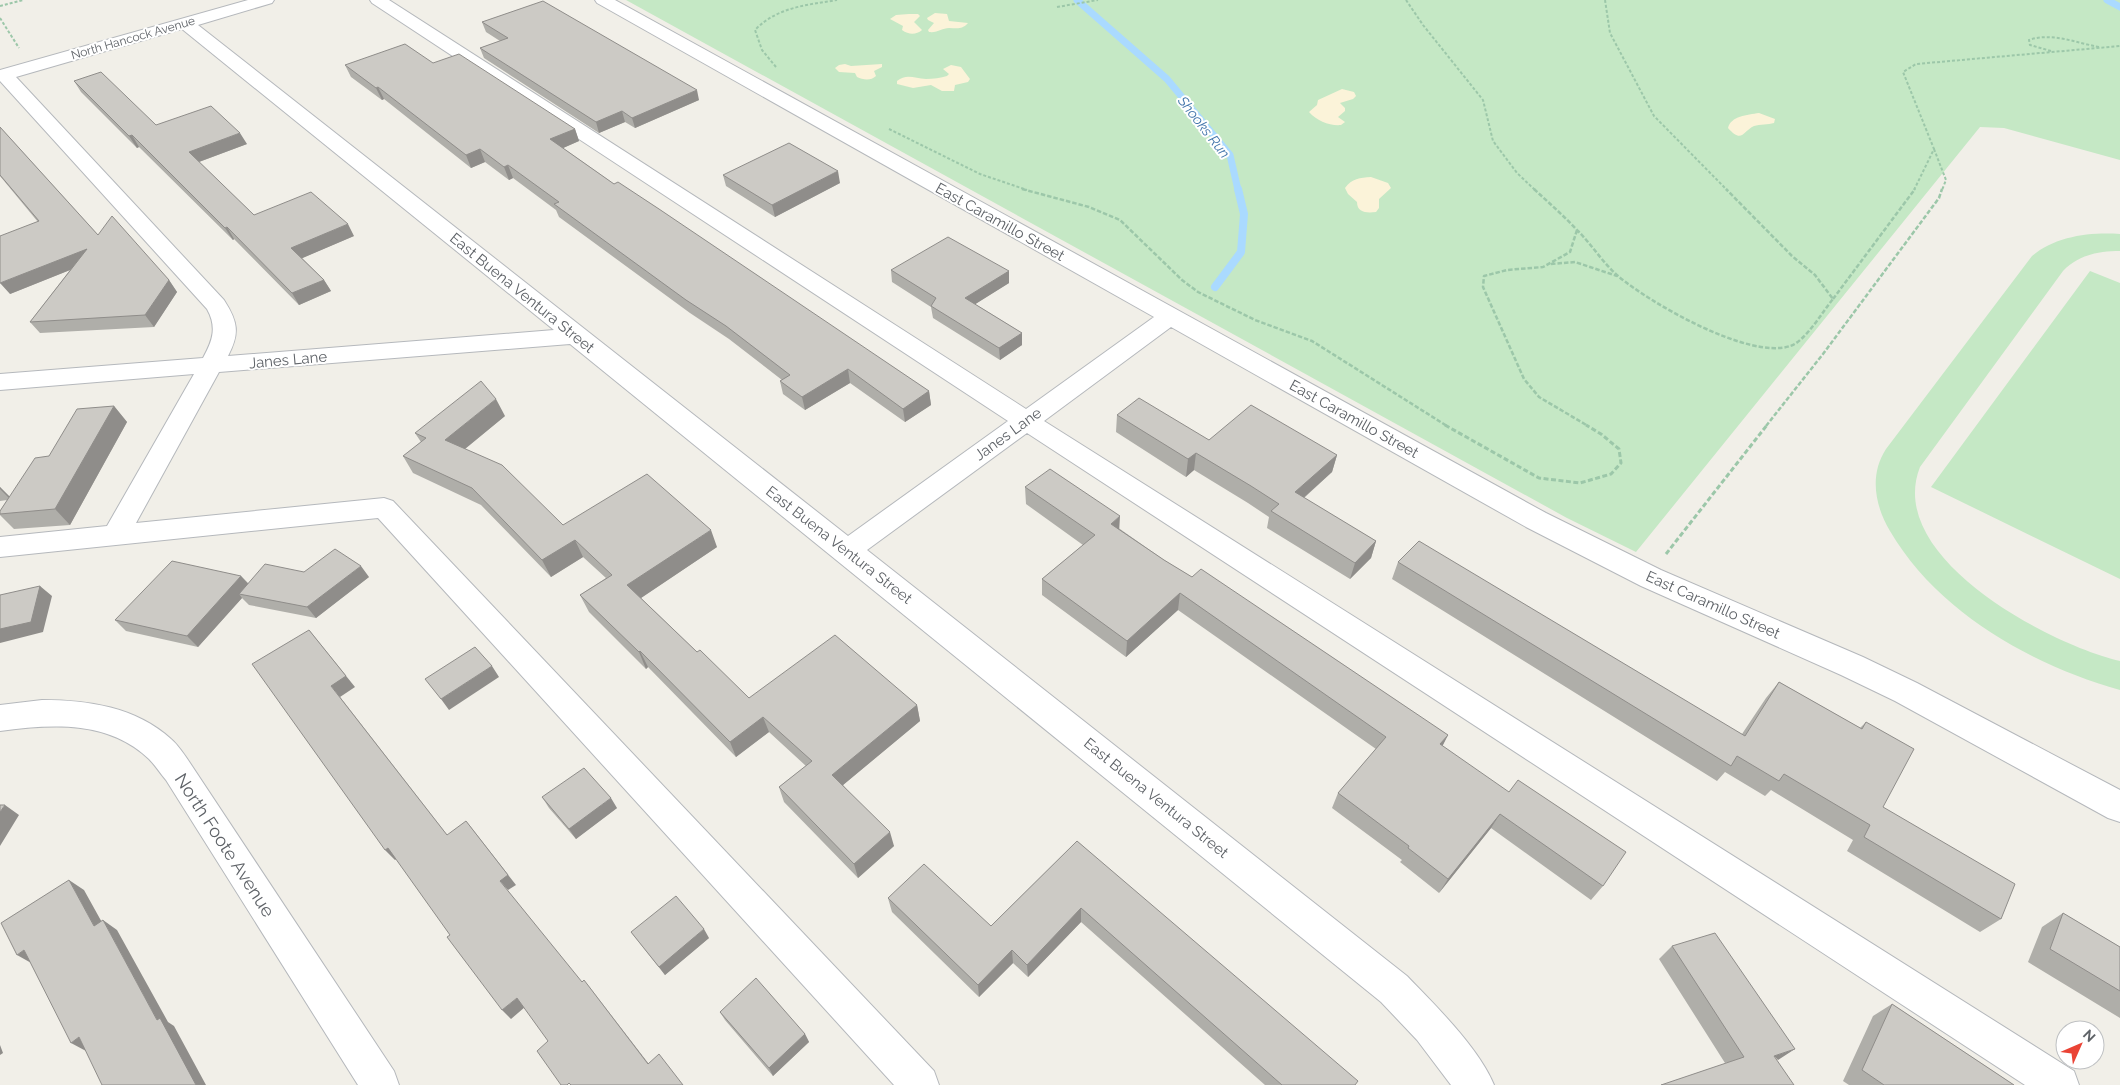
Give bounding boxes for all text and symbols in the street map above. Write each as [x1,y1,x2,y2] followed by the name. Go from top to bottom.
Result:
[69,14,197,62] street label: North Hancock Avenue
[1174,92,1233,161] water label: Shooks Run
[932,179,1068,265] street label: East Caramillo Street
[446,229,598,357] street label: East Buena Ventura Street
[248,348,328,372] street label: Janes Lane
[1286,376,1422,462] street label: East Caramillo Street
[971,404,1045,464] street label: Janes Lane
[762,482,916,608] street label: East Buena Ventura Street
[1643,567,1783,643] street label: East Caramillo Street
[1080,734,1232,862] street label: East Buena Ventura Street
[171,769,279,921] street label: North Foote Avenue
[2055,1020,2105,1070] north arrow
[2080,1026,2099,1045] text: N

